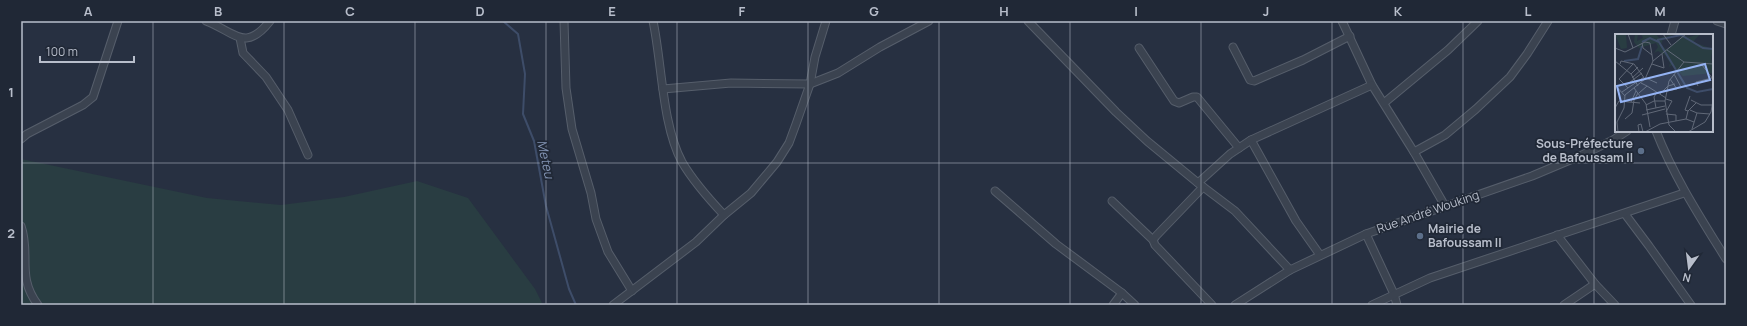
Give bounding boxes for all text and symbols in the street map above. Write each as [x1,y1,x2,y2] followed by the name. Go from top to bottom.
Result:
[84,2,93,20] text: A
[214,2,222,20] text: B
[345,2,355,20] text: C
[475,2,485,20] text: D
[608,2,616,20] text: E
[739,2,746,20] text: F
[869,2,879,20] text: G
[999,2,1009,20] text: H
[1134,2,1138,20] text: I
[1263,2,1269,20] text: J
[1394,2,1403,20] text: K
[1525,2,1532,20] text: L
[1654,2,1666,20] text: M
[1615,34,1713,132] inset map
[40,38,134,64] scale bar
[46,43,78,60] text: 100 m
[8,83,14,101] text: 1
[1536,135,1633,166] place label: Sous-Préfecture de Bafoussam II
[533,138,559,181] water label: Meteu
[1636,146,1646,156] marker: Sous-Préfecture de Bafoussam II
[1374,186,1481,237] street label: Rue André Wouking
[1428,220,1502,251] place label: Mairie de Bafoussam II
[7,224,15,242] text: 2
[1415,231,1425,241] marker: Mairie de Bafoussam II
[1669,248,1709,288] north arrow
[1681,270,1692,286] text: N

